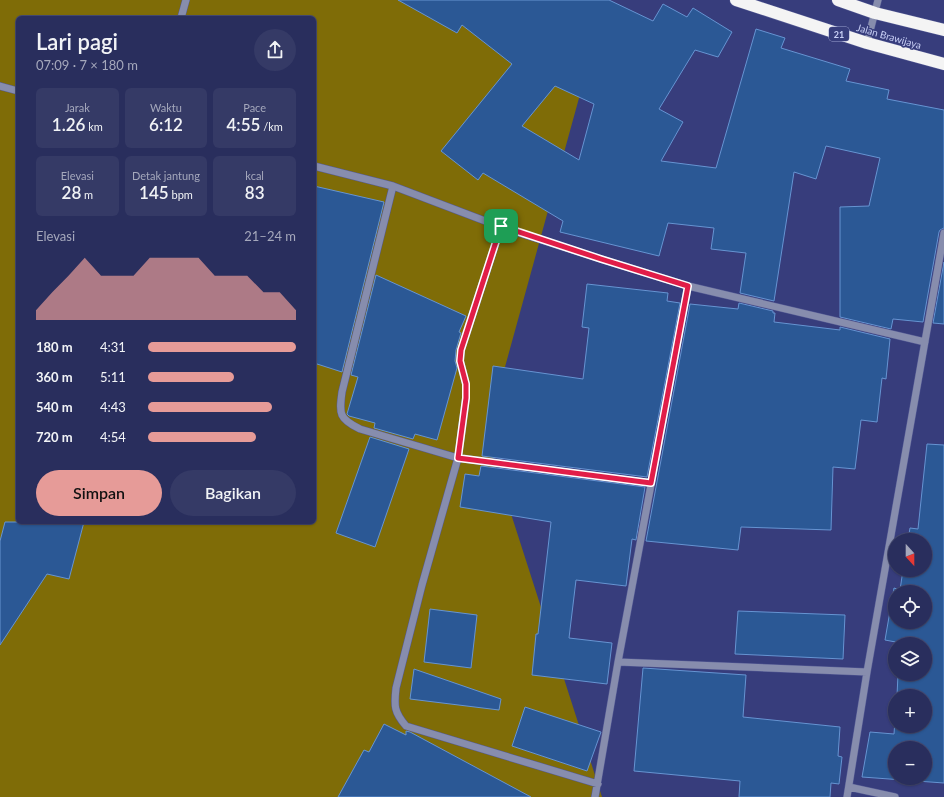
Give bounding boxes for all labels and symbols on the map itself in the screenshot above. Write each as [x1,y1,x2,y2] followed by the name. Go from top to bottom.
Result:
[855,21,923,51] street label: Jalan Brawijaya
[829,27,849,41] road number: 21
[484,209,518,243] pin
[888,533,932,577] north arrow

